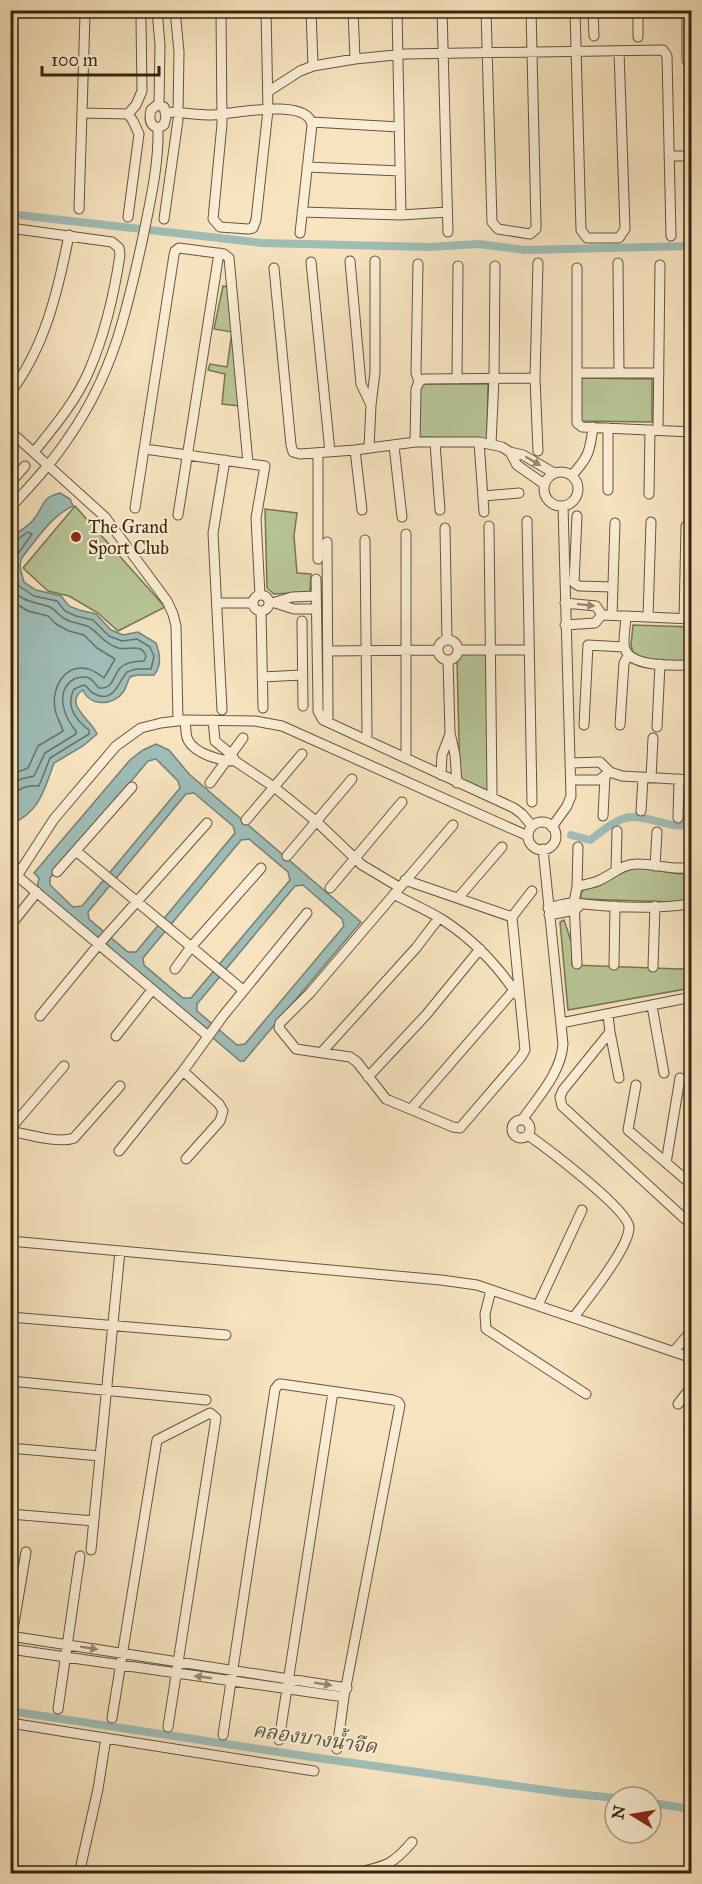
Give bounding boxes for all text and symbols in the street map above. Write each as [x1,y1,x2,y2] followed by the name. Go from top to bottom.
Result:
[42,39,159,77] scale bar
[51,49,98,71] text: 100 m
[525,455,541,466] one-way arrow
[88,516,169,559] place label: The Grand Sport Club
[69,530,83,544] marker: The Grand Sport Club
[577,600,596,610] one-way arrow
[80,1644,99,1653] one-way arrow
[194,1672,213,1681] one-way arrow
[314,1680,333,1689] one-way arrow
[251,1714,380,1759] water label: คลองบางน้ำจืด
[603,1785,663,1845] north arrow
[608,1803,629,1821] text: N

